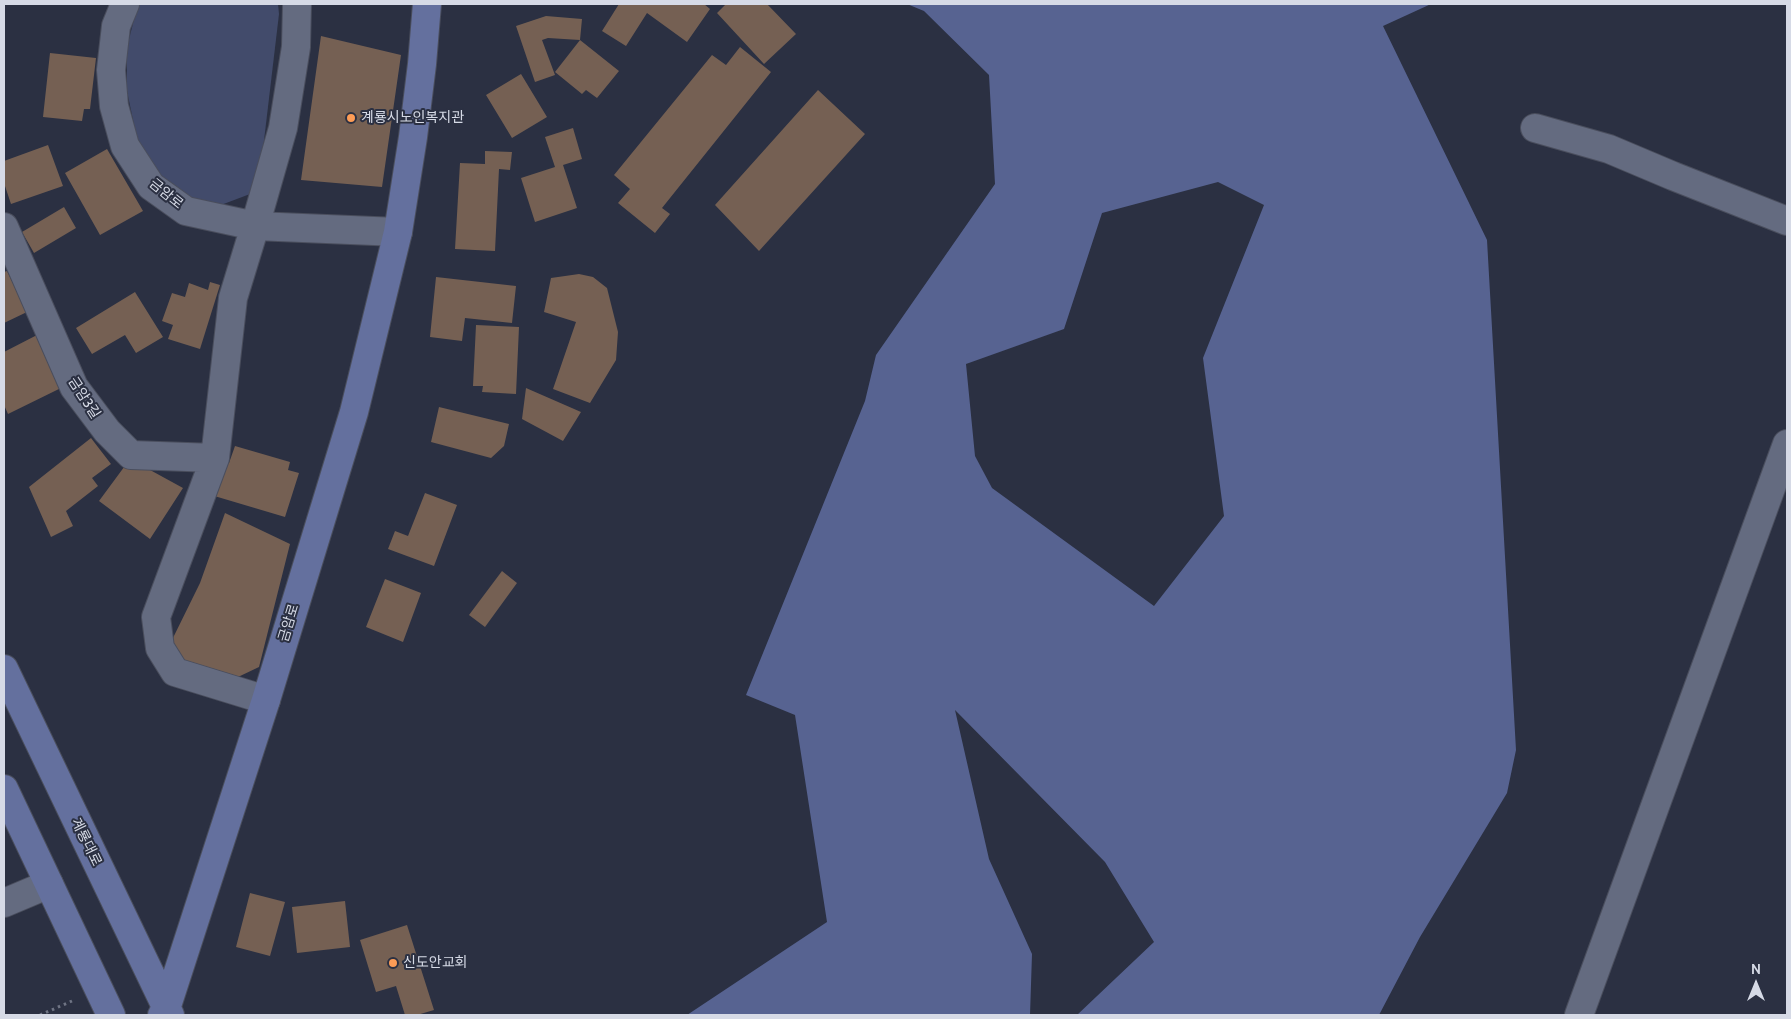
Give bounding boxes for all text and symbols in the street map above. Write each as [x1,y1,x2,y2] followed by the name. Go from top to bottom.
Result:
[361,110,464,126] place label: 계룡시노인복지관
[345,112,357,124] marker: 계룡시노인복지관
[146,175,186,213] street label: 금암로
[64,374,104,422] street label: 금암3길
[275,602,303,644] street label: 금암로
[67,815,105,869] street label: 계룡대로
[403,955,467,971] place label: 신도안교회
[387,957,399,969] marker: 신도안교회
[1731,959,1781,1009] north arrow
[1751,960,1761,978] text: N

